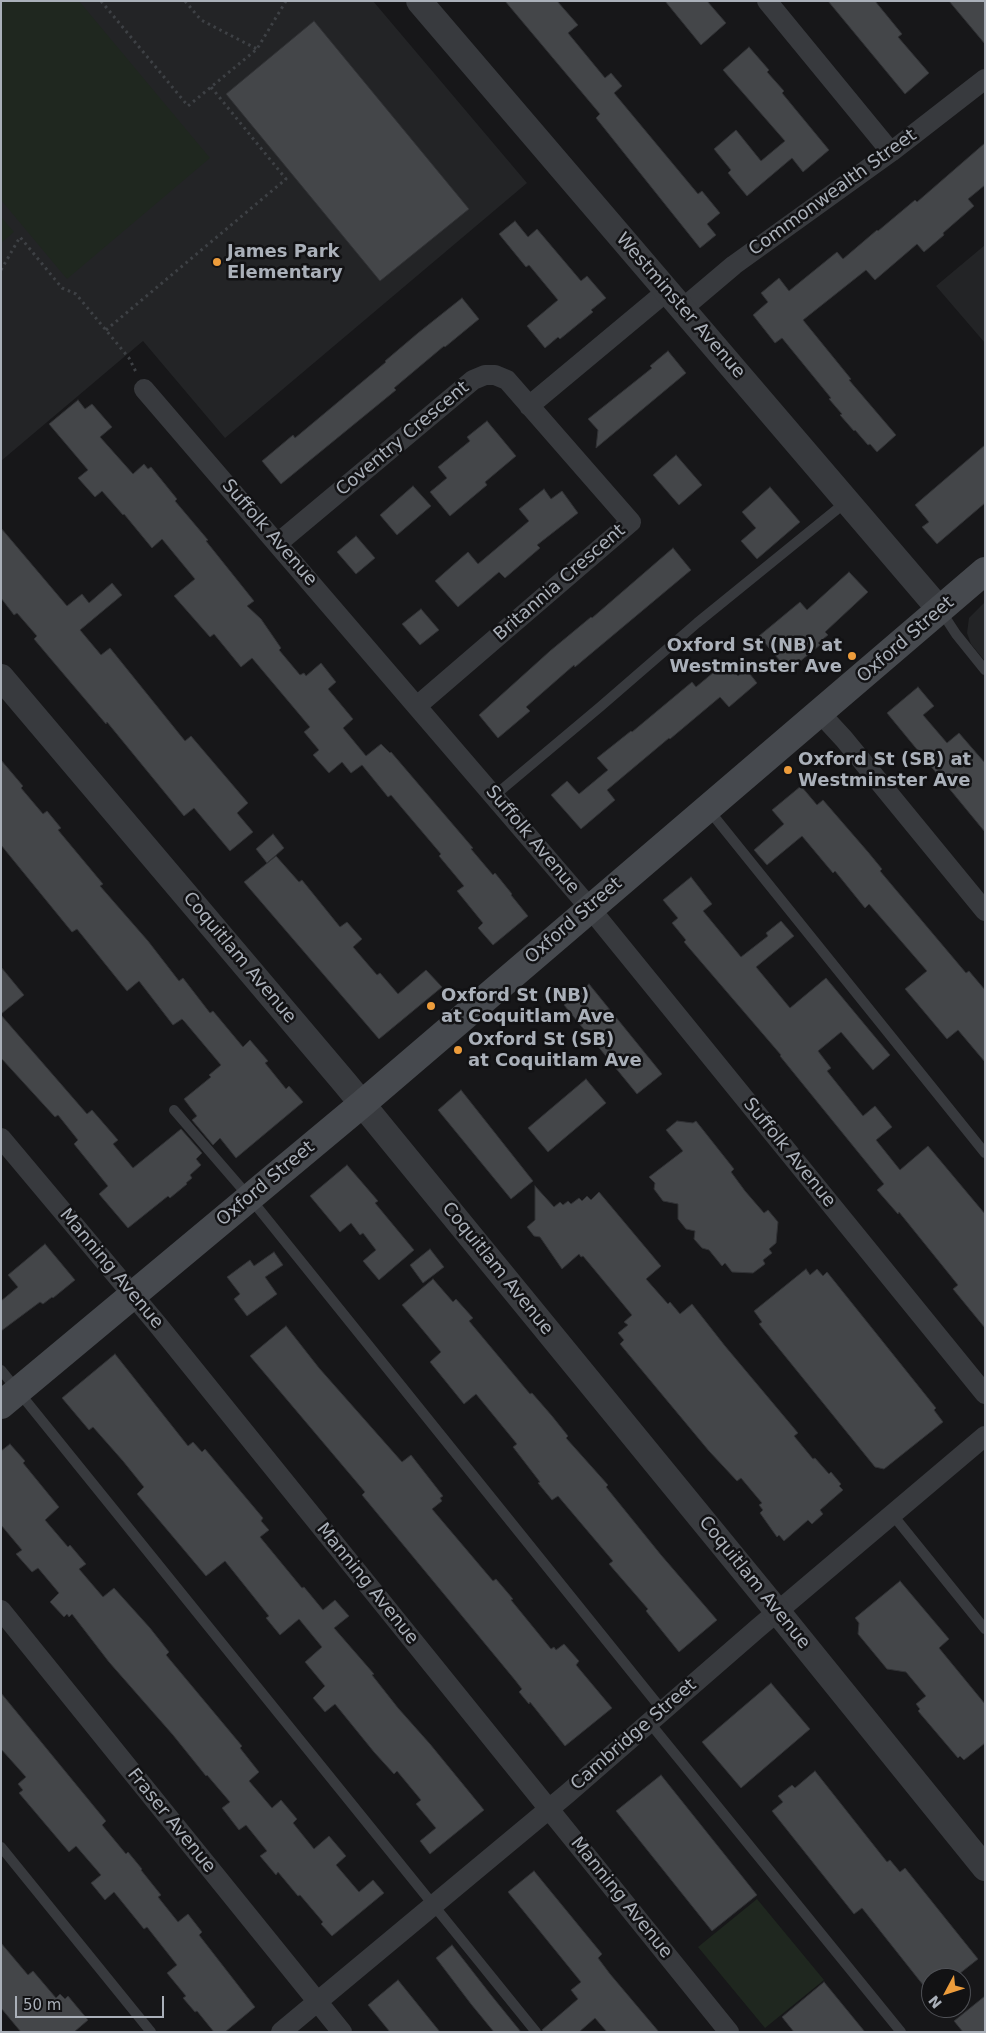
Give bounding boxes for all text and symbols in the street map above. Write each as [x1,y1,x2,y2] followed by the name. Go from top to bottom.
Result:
[745,125,921,261] street label: Commonwealth Street
[611,229,749,383] street label: Westminster Avenue
[227,241,343,284] place label: James Park Elementary
[211,256,223,268] marker: James Park Elementary
[332,377,474,501] street label: Coventry Crescent
[217,475,321,591] street label: Suffolk Avenue
[490,520,630,646] street label: Britannia Crescent
[853,592,959,688] street label: Oxford Street
[667,635,842,678] place label: Oxford St (NB) at Westminster Ave
[846,650,858,662] marker: Oxford St (NB) at Westminster Ave
[798,749,971,792] place label: Oxford St (SB) at Westminster Ave
[782,764,794,776] marker: Oxford St (SB) at Westminster Ave
[481,782,583,898] street label: Suffolk Avenue
[521,873,627,969] street label: Oxford Street
[178,888,300,1028] street label: Coquitlam Avenue
[441,985,615,1028] place label: Oxford St (NB) at Coquitlam Ave
[425,1000,437,1012] marker: Oxford St (NB) at Coquitlam Ave
[468,1029,642,1072] place label: Oxford St (SB) at Coquitlam Ave
[452,1044,464,1056] marker: Oxford St (SB) at Coquitlam Ave
[738,1094,840,1212] street label: Suffolk Avenue
[213,1137,319,1231] street label: Oxford Street
[437,1198,557,1340] street label: Coquitlam Avenue
[55,1205,167,1333] street label: Manning Avenue
[694,1512,814,1654] street label: Coquitlam Avenue
[311,1519,423,1649] street label: Manning Avenue
[567,1675,701,1795] street label: Cambridge Street
[122,1764,220,1878] street label: Fraser Avenue
[565,1833,677,1963] street label: Manning Avenue
[921,1968,971,2018] north arrow
[18,1986,166,2018] scale bar
[925,1992,945,2012] text: N
[23,1996,61,2014] text: 50 m

